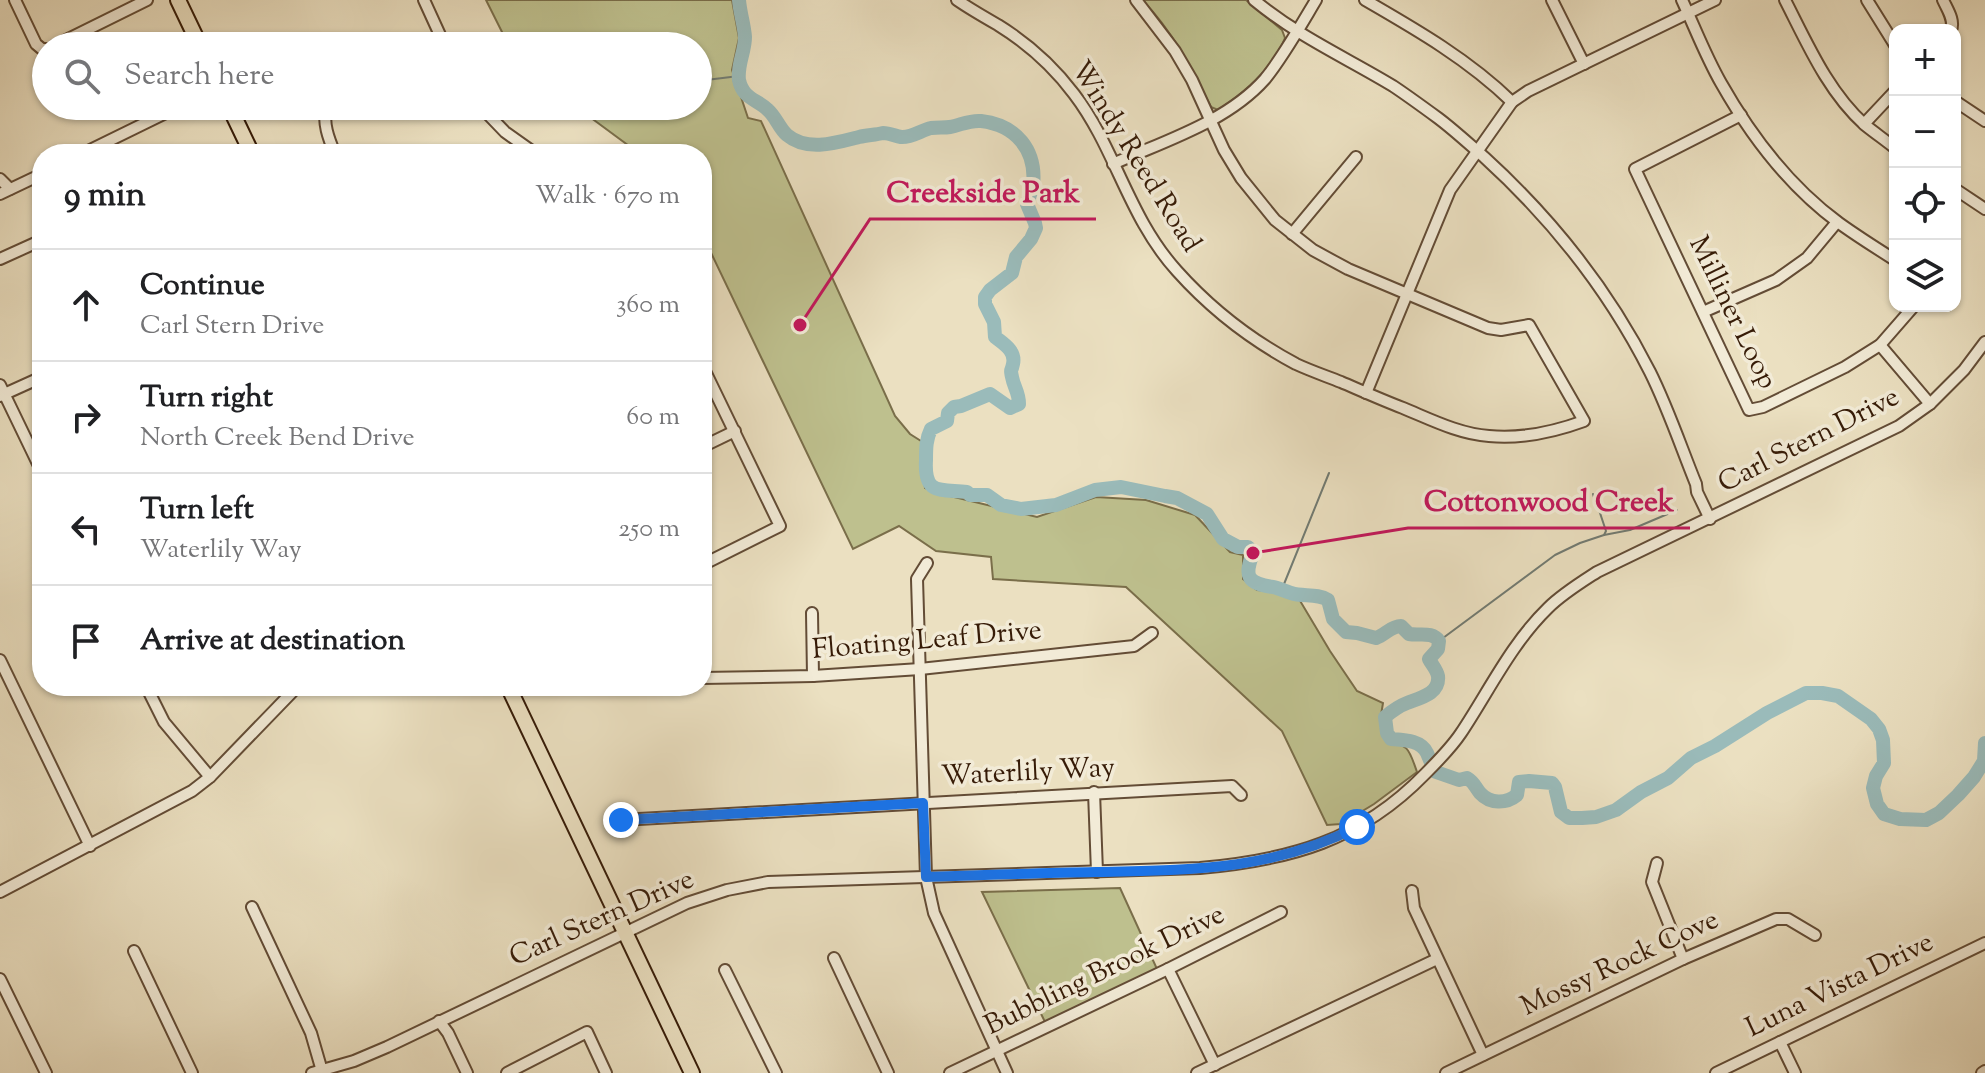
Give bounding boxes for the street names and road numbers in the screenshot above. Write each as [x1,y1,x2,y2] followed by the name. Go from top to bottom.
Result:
[1060,53,1210,261] street label: Windy Reed Road
[1678,230,1786,396] street label: Milliner Loop
[1711,378,1907,504] street label: Carl Stern Drive
[811,611,1043,671] street label: Floating Leaf Drive
[940,748,1116,798] street label: Waterlily Way
[503,860,701,978] street label: Carl Stern Drive
[978,895,1232,1047] street label: Bubbling Brook Drive
[1515,901,1725,1027] street label: Mossy Rock Cove
[1739,923,1941,1049] street label: Luna Vista Drive

